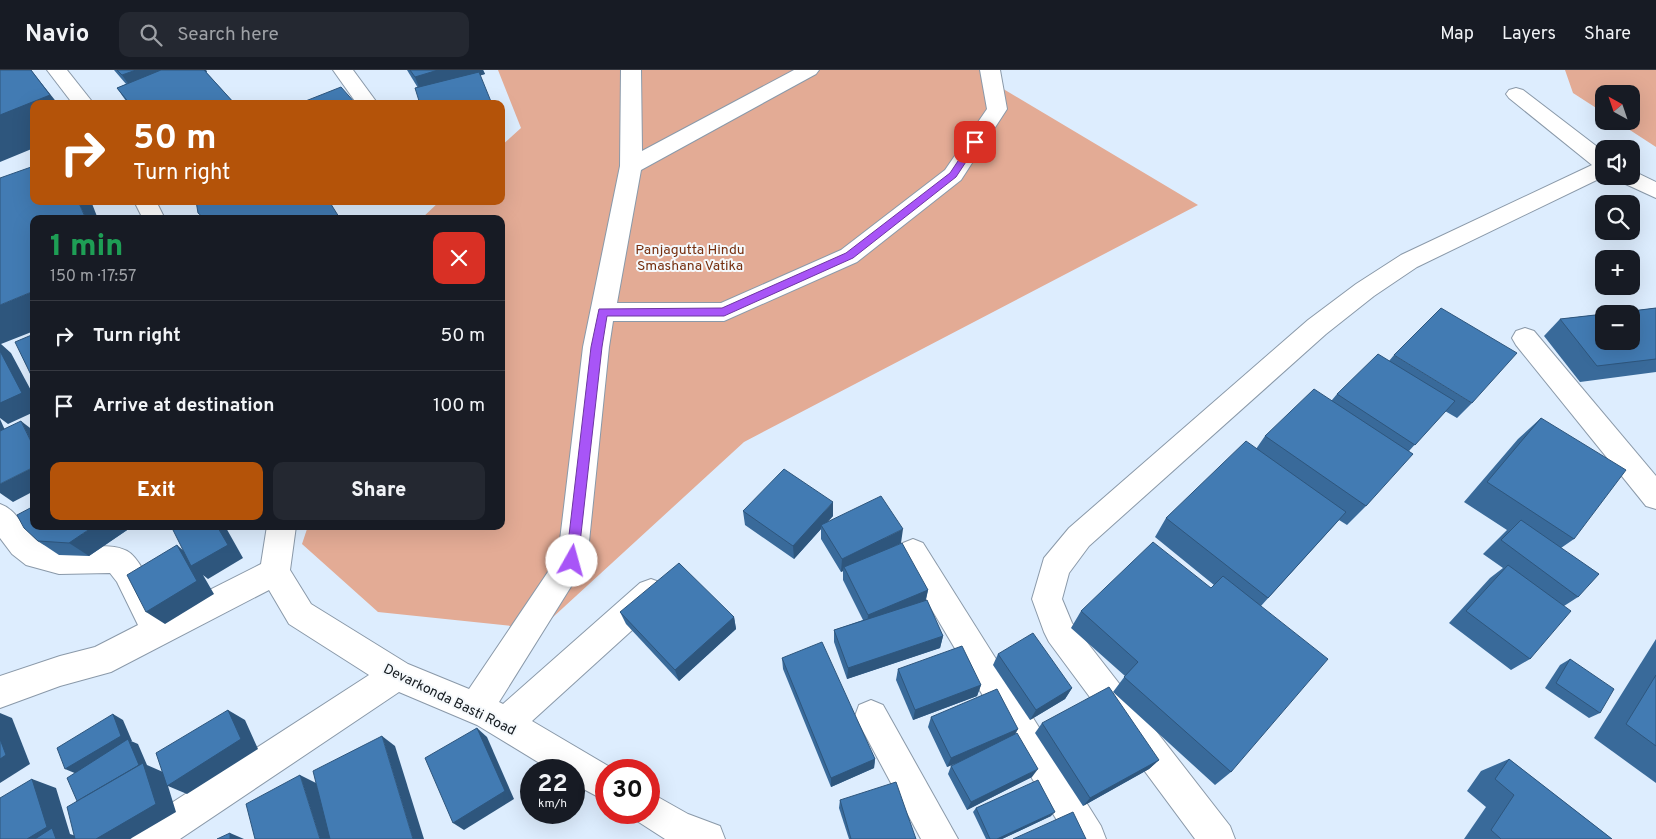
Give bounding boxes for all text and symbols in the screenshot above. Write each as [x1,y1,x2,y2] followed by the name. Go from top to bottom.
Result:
[119,12,469,57] search box
[25,20,89,50] text: Navio
[137,21,165,49] icon: search
[177,23,279,47] text: Search here
[1440,23,1474,46] text: Map
[1502,23,1556,46] text: Layers
[1584,23,1631,46] text: Share
[1595,85,1640,130] north arrow
[1595,85,1640,350] map controls
[133,117,217,161] text: 50 m
[50,120,115,185] icon: right
[954,121,996,163] pin
[961,128,989,156] icon: arrive
[1595,140,1640,185] button: sound
[133,160,230,187] text: Turn right
[1595,195,1640,240] button: search
[50,229,123,266] text: 1 min
[433,232,485,284] button: close
[635,242,745,275] park label: Panjagutta Hindu Smashana Vatika
[1595,250,1640,295] button: +
[50,267,136,287] text: 150 m · 17:57
[1595,305,1640,350] button: −
[50,322,78,350] icon: right
[93,324,181,348] text: Turn right
[440,324,485,348] text: 50 m
[50,392,78,420] icon: arrive
[93,394,274,418] text: Arrive at destination
[433,394,485,418] text: 100 m
[50,462,263,520] button: Exit
[273,462,485,520] button: Share
[545,534,597,586] position arrow
[380,661,518,740] street label: Devarkonda Basti Road
[595,759,660,824] speed limit sign: 30
[537,769,568,801] text: 22
[538,796,567,812] text: km/h

